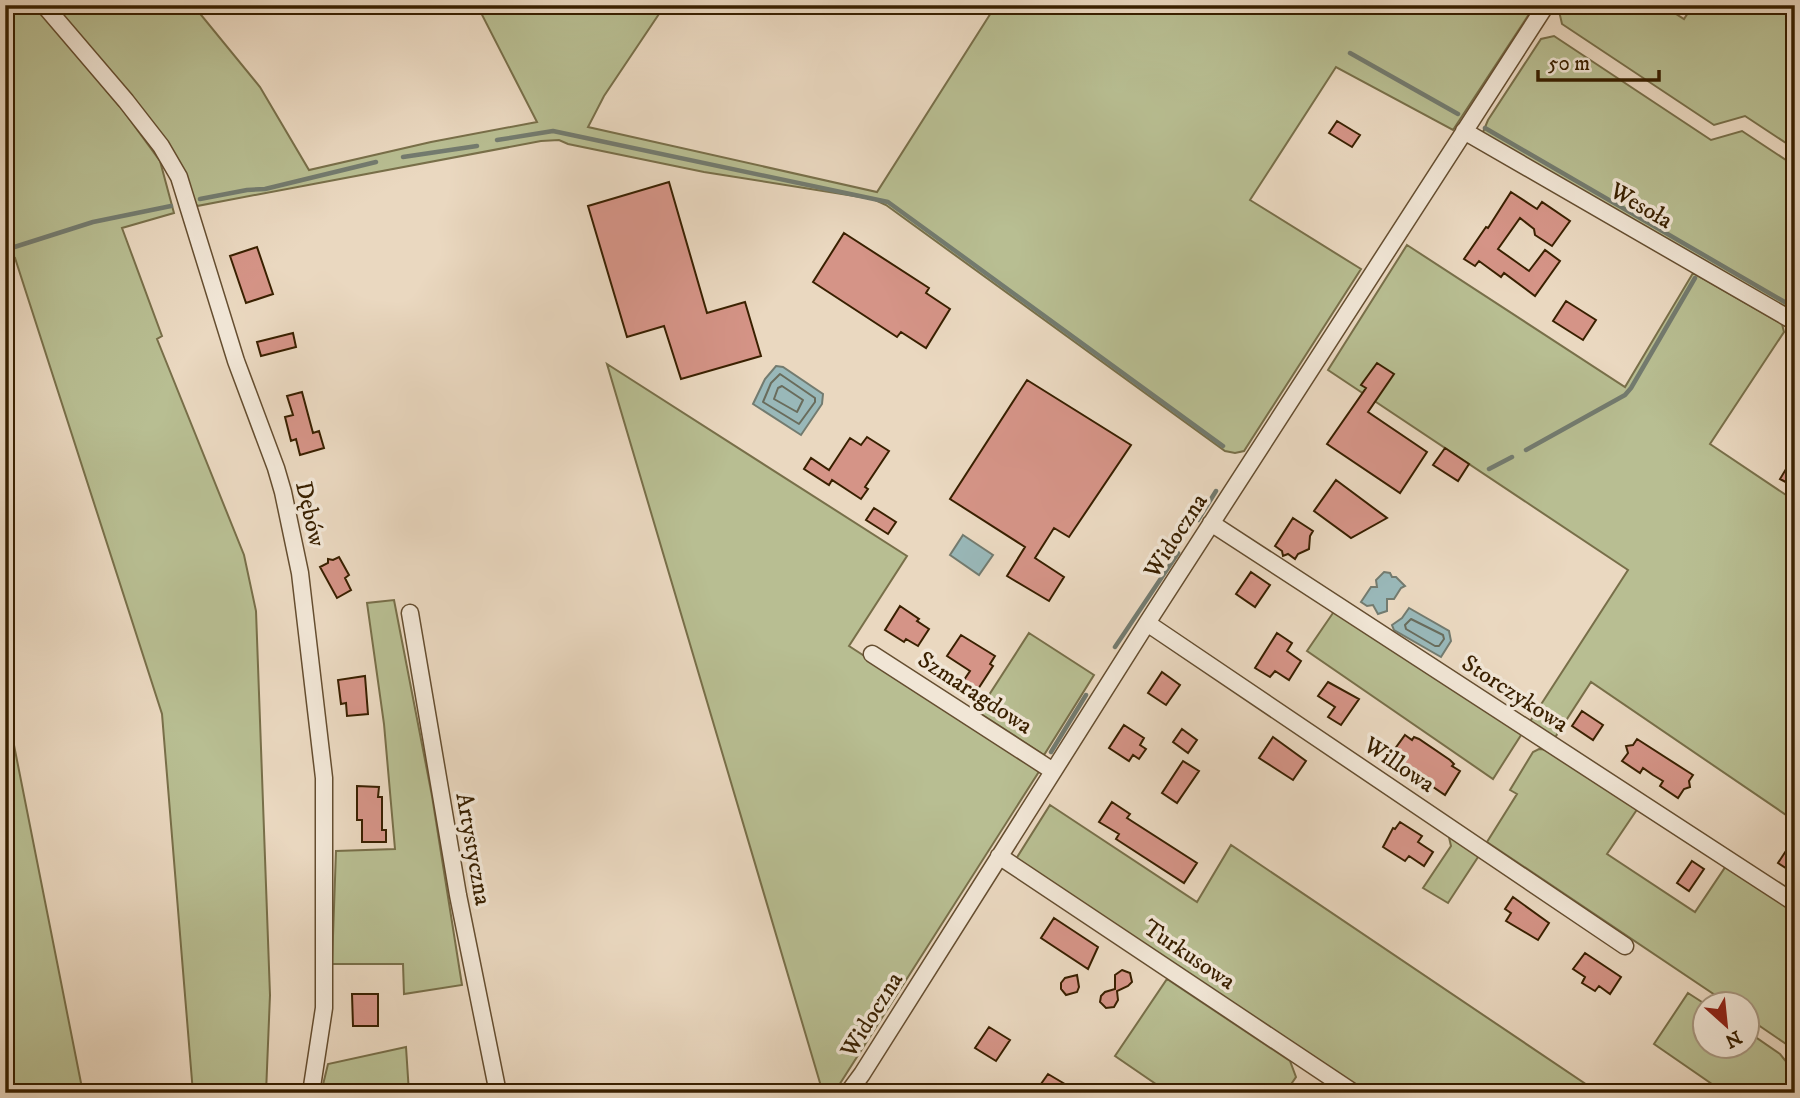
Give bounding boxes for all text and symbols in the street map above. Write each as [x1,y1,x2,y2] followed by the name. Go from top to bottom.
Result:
[1538,38,1658,82] scale bar
[1548,51,1590,77] text: 50 m
[1603,176,1679,236] street label: Wesoła
[288,478,332,550] street label: Dębów
[1137,487,1215,585] street label: Widoczna
[912,645,1039,742] street label: Szmaragdowa
[1456,648,1575,740] street label: Storczykowa
[1357,730,1441,800] street label: Willowa
[448,790,498,908] street label: Artystyczna
[1137,913,1242,997] street label: Turkusowa
[834,966,910,1064] street label: Widoczna
[1692,990,1762,1060] north arrow
[1721,1025,1745,1053] text: N

